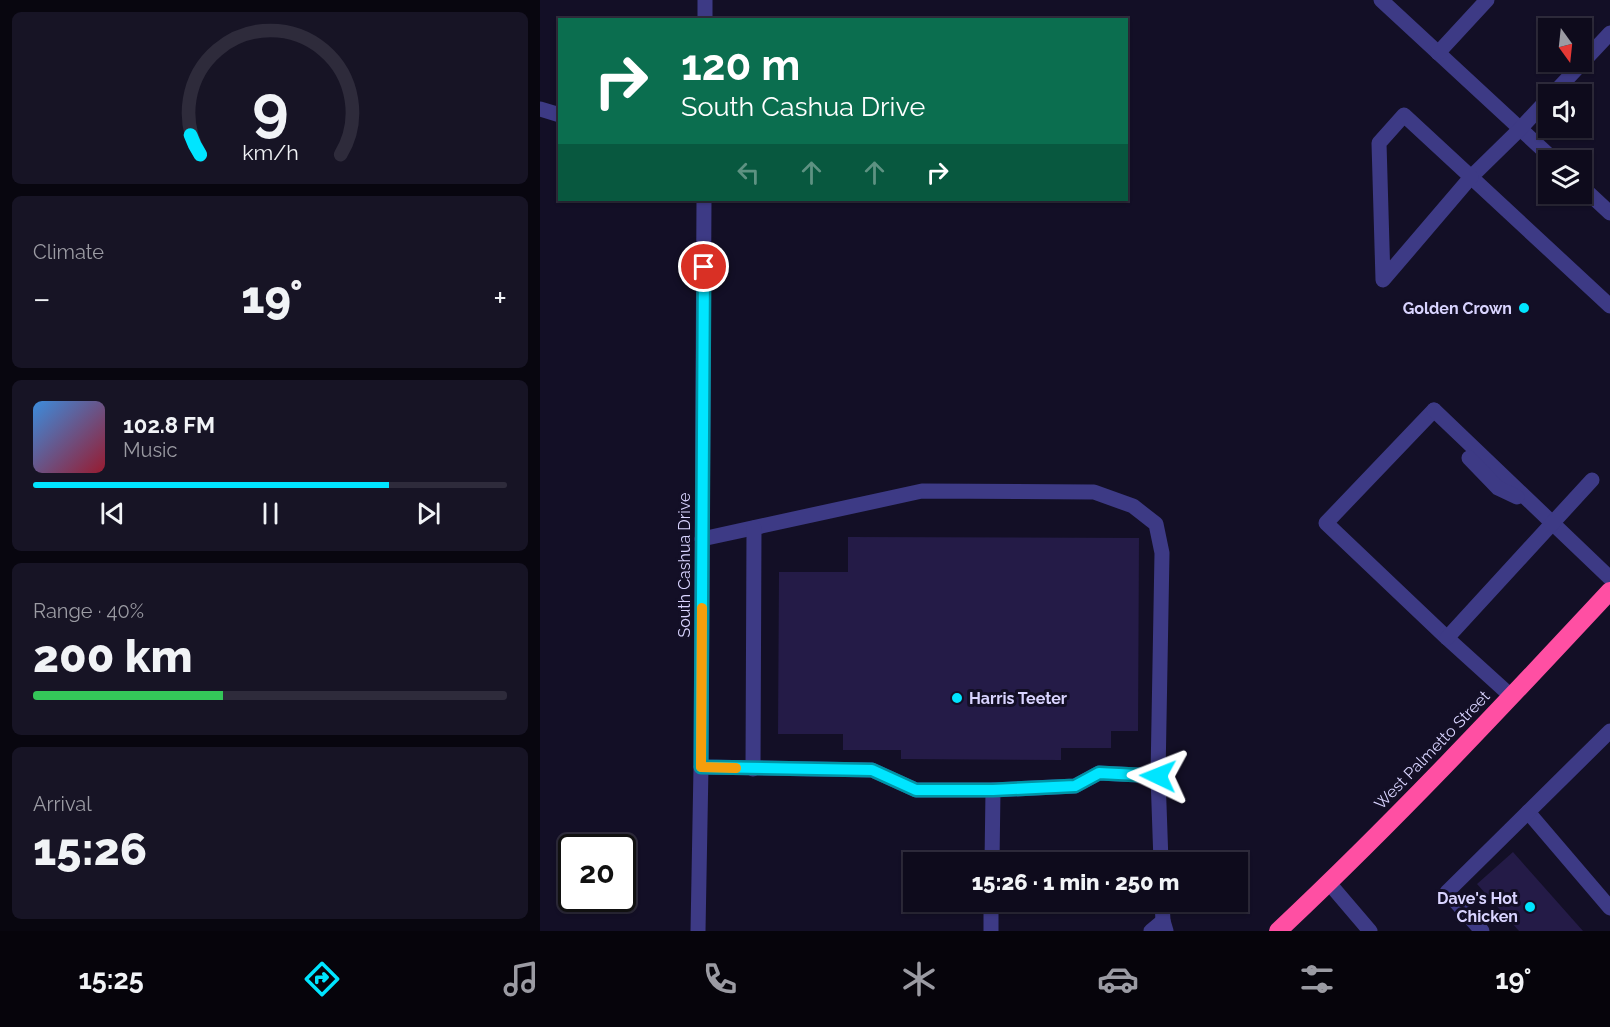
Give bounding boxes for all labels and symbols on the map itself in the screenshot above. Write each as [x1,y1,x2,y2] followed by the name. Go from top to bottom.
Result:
[1538,18,1592,72] north arrow
[678,241,729,292] pin
[1403,299,1512,318] place label: Golden Crown
[1517,301,1531,315] marker: Golden Crown
[675,493,694,637] street label: South Cashua Drive
[1370,686,1494,813] street label: West Palmetto Street
[969,689,1067,708] place label: Harris Teeter
[950,691,964,705] marker: Harris Teeter
[1126,744,1190,808] position arrow
[558,834,636,912] speed limit sign: 20
[1437,889,1518,926] place label: Dave's Hot Chicken
[1523,900,1537,914] marker: Dave's Hot Chicken

